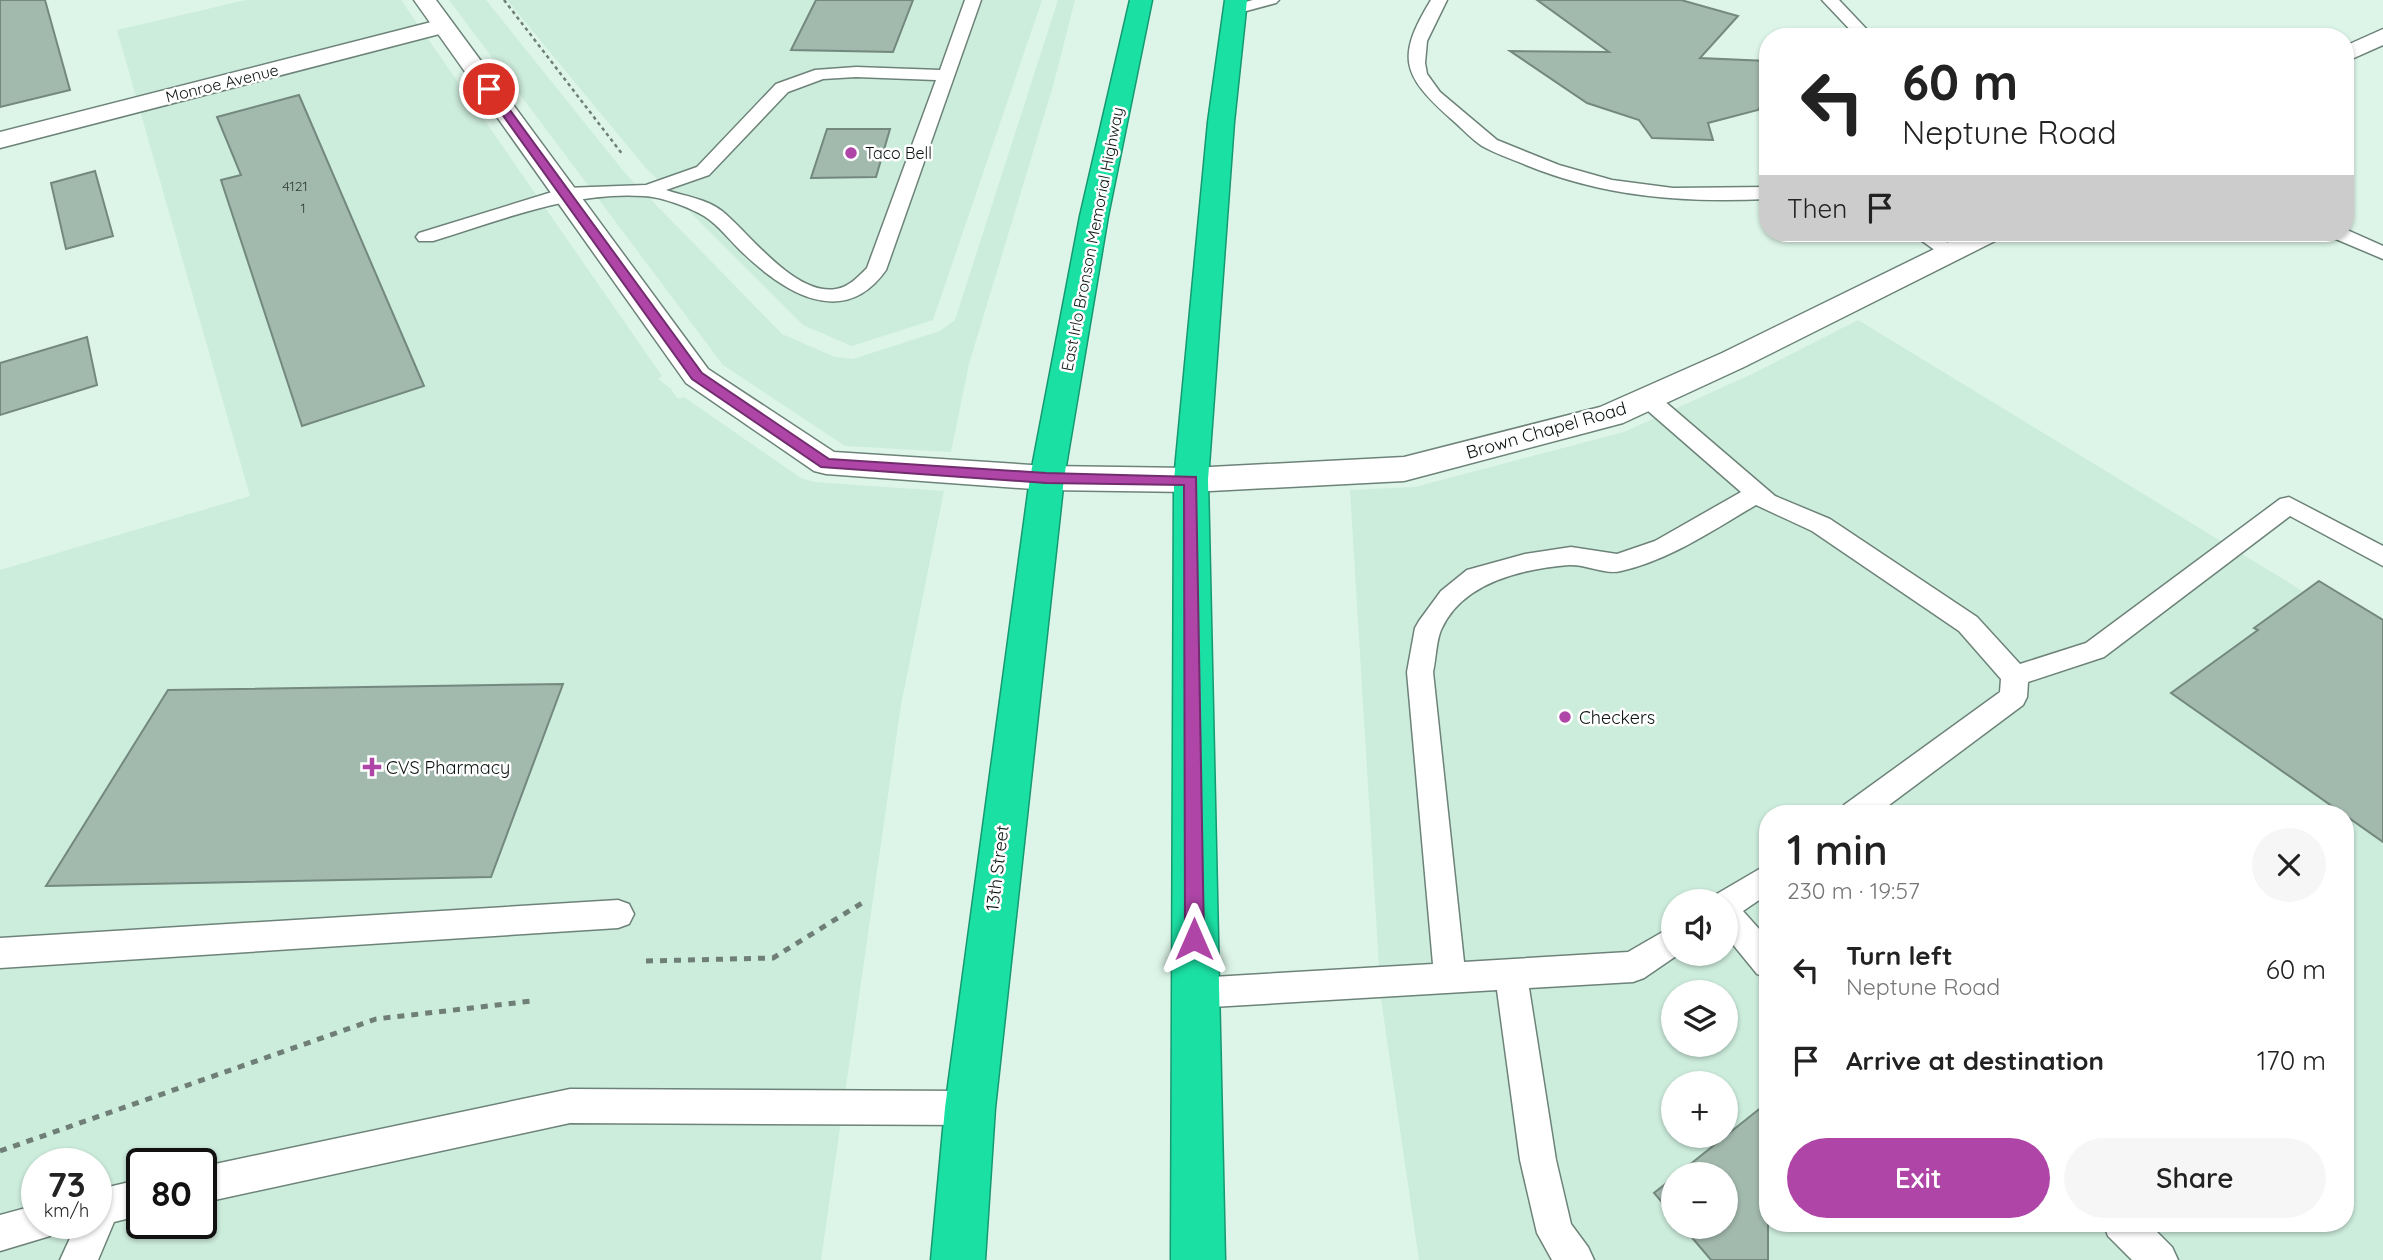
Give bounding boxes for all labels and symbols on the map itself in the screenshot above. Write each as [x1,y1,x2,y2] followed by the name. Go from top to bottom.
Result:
[163,59,281,107] street label: Monroe Avenue
[459,59,519,119] pin
[1057,105,1127,373] street label: East Irlo Bronson Memorial Highway
[865,143,932,163] place label: Taco Bell
[843,145,859,161] marker: Taco Bell
[282,177,308,195] house number: 4121
[300,199,306,217] house number: 1
[1463,396,1629,464] street label: Brown Chapel Road
[1579,706,1655,729] place label: Checkers
[1557,709,1573,725] marker: Checkers
[386,756,510,779] place label: CVS Pharmacy
[364,759,380,775] marker: CVS Pharmacy
[980,824,1014,912] street label: 13th Street
[1157,902,1231,976] position arrow
[126,1148,217,1239] speed limit sign: 80

